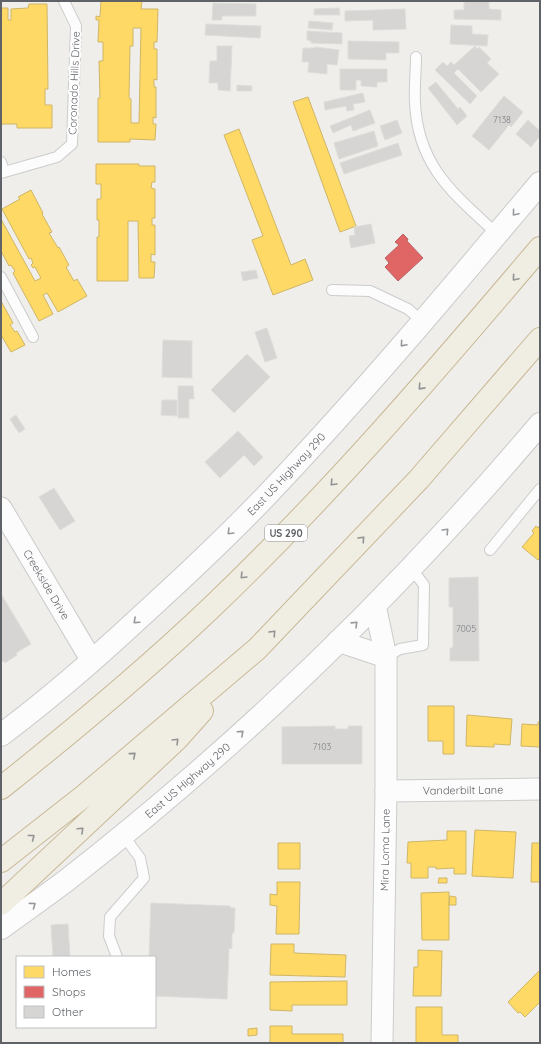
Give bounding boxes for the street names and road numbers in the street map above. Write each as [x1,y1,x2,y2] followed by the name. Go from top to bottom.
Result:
[65,31,83,135] street label: Coronado Hills Drive
[244,430,328,518] street label: East US Highway 290
[265,525,307,541] road number: US 290
[20,547,73,622] street label: Creekside Drive
[142,740,233,821] street label: East US Highway 290
[423,782,503,798] street label: Vanderbilt Lane
[377,809,393,891] street label: Mira Loma Lane

